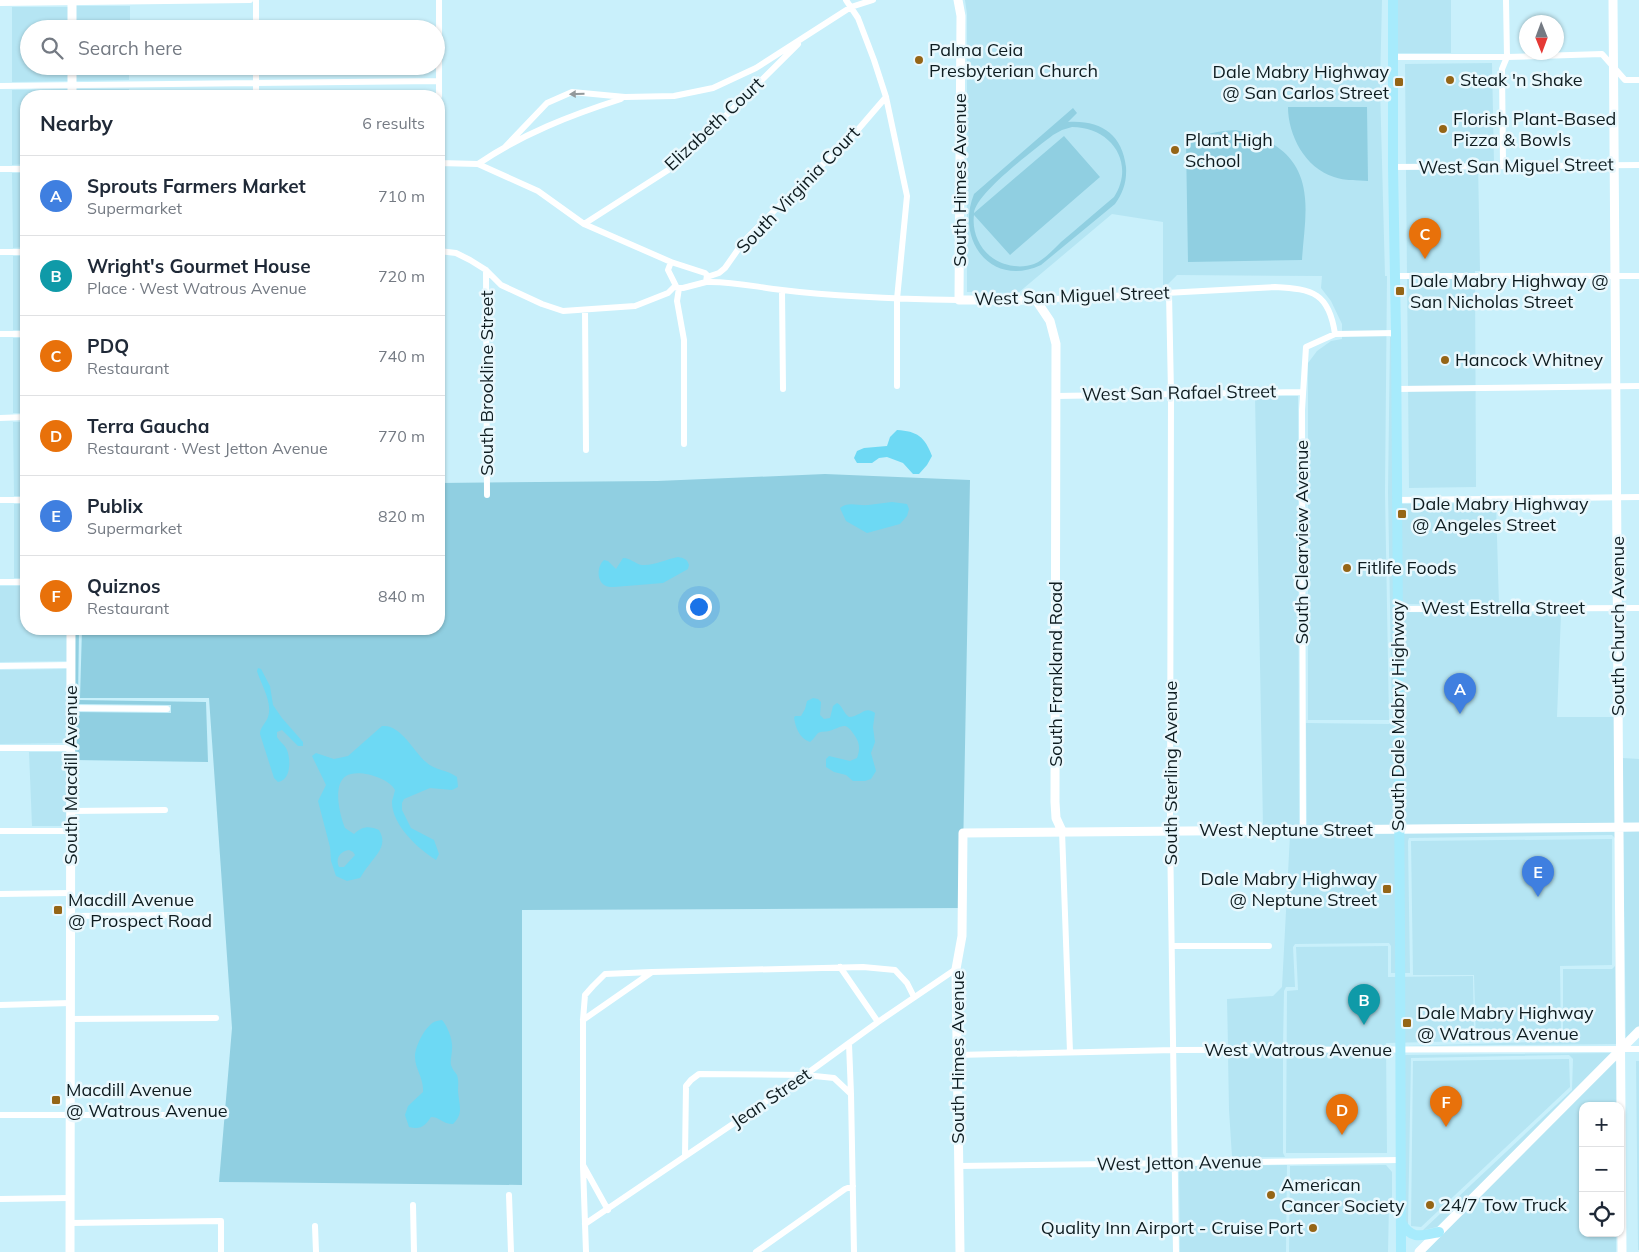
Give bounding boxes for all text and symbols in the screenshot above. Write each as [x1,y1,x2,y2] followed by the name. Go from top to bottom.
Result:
[1519,15,1564,60] north arrow
[20,20,445,75] search box
[38,34,66,62] icon: search
[78,36,182,60] text: Search here
[929,38,1098,82] place label: Palma Ceia Presbyterian Church
[913,54,925,66] marker: Palma Ceia Presbyterian Church
[1212,60,1389,104] place label: Dale Mabry Highway @ San Carlos Street
[1460,68,1583,91] place label: Steak 'n Shake
[659,72,768,175] street label: Elizabeth Court
[1444,74,1456,86] marker: Steak 'n Shake
[1393,76,1405,88] marker: Dale Mabry Highway @ San Carlos Street
[568,90,584,98] one-way arrow
[948,93,971,267] street label: South Himes Avenue
[1453,107,1616,151] place label: Florish Plant-Based Pizza & Bowls
[40,110,113,136] text: Nearby
[362,113,425,133] text: 6 results
[731,121,864,258] street label: South Virginia Court
[1437,123,1449,135] marker: Florish Plant-Based Pizza & Bowls
[1185,128,1273,172] place label: Plant High School
[1169,144,1181,156] marker: Plant High School
[1418,152,1614,179] street label: West San Miguel Street
[87,174,306,198] text: Sprouts Farmers Market
[50,186,62,206] text: A
[378,186,425,206] text: 710 m
[87,198,182,218] text: Supermarket
[1409,218,1441,259] pin: C
[87,254,311,278] text: Wright's Gourmet House
[50,266,62,286] text: B
[378,266,425,286] text: 720 m
[1410,269,1609,313] place label: Dale Mabry Highway @ San Nicholas Street
[87,278,307,298] text: Place · West Watrous Avenue
[974,281,1170,310] street label: West San Miguel Street
[1394,285,1406,297] marker: Dale Mabry Highway @ San Nicholas Street
[475,290,498,476] street label: South Brookline Street
[87,334,129,358] text: PDQ
[51,346,61,366] text: C
[378,346,425,366] text: 740 m
[1455,348,1603,371] place label: Hancock Whitney
[1439,354,1451,366] marker: Hancock Whitney
[87,358,169,378] text: Restaurant
[1082,379,1276,406] street label: West San Rafael Street
[87,414,210,438] text: Terra Gaucha
[50,426,62,446] text: D
[378,426,425,446] text: 770 m
[87,438,328,458] text: Restaurant · West Jetton Avenue
[1290,440,1313,644] street label: South Clearview Avenue
[1412,492,1589,536] place label: Dale Mabry Highway @ Angeles Street
[87,494,143,518] text: Publix
[51,506,61,526] text: E
[378,506,425,526] text: 820 m
[1396,508,1408,520] marker: Dale Mabry Highway @ Angeles Street
[87,518,182,538] text: Supermarket
[1606,536,1629,716] street label: South Church Avenue
[1357,556,1457,579] place label: Fitlife Foods
[1341,562,1353,574] marker: Fitlife Foods
[87,574,160,598] text: Quiznos
[1044,581,1067,767] street label: South Frankland Road
[51,586,61,606] text: F
[378,586,425,606] text: 840 m
[686,594,712,620] your location
[1421,596,1585,619] street label: West Estrella Street
[87,598,169,618] text: Restaurant
[1386,601,1409,831] street label: South Dale Mabry Highway
[1444,673,1476,714] pin: A
[1159,681,1182,865] street label: South Sterling Avenue
[59,685,82,865] street label: South Macdill Avenue
[1199,818,1373,841] street label: West Neptune Street
[1522,856,1554,897] pin: E
[1200,867,1377,911] place label: Dale Mabry Highway @ Neptune Street
[1381,883,1393,895] marker: Dale Mabry Highway @ Neptune Street
[68,888,212,932] place label: Macdill Avenue @ Prospect Road
[52,904,64,916] marker: Macdill Avenue @ Prospect Road
[946,970,969,1144] street label: South Himes Avenue
[1348,984,1380,1025] pin: B
[1417,1001,1594,1045] place label: Dale Mabry Highway @ Watrous Avenue
[1401,1017,1413,1029] marker: Dale Mabry Highway @ Watrous Avenue
[1204,1038,1392,1061] street label: West Watrous Avenue
[726,1062,815,1133] street label: Jean Street
[66,1078,228,1122] place label: Macdill Avenue @ Watrous Avenue
[1430,1086,1462,1127] pin: F
[50,1094,62,1106] marker: Macdill Avenue @ Watrous Avenue
[1326,1094,1358,1135] pin: D
[1579,1102,1624,1237] map controls
[1579,1102,1624,1147] button: +
[1579,1147,1624,1192] button: −
[1096,1150,1262,1175] street label: West Jetton Avenue
[1281,1173,1405,1217] place label: American Cancer Society
[1265,1189,1277,1201] marker: American Cancer Society
[1579,1192,1624,1237] button: locate
[1440,1193,1568,1216] place label: 24/7 Tow Truck
[1424,1199,1436,1211] marker: 24/7 Tow Truck
[1041,1216,1303,1239] place label: Quality Inn Airport - Cruise Port
[1307,1222,1319,1234] marker: Quality Inn Airport - Cruise Port

